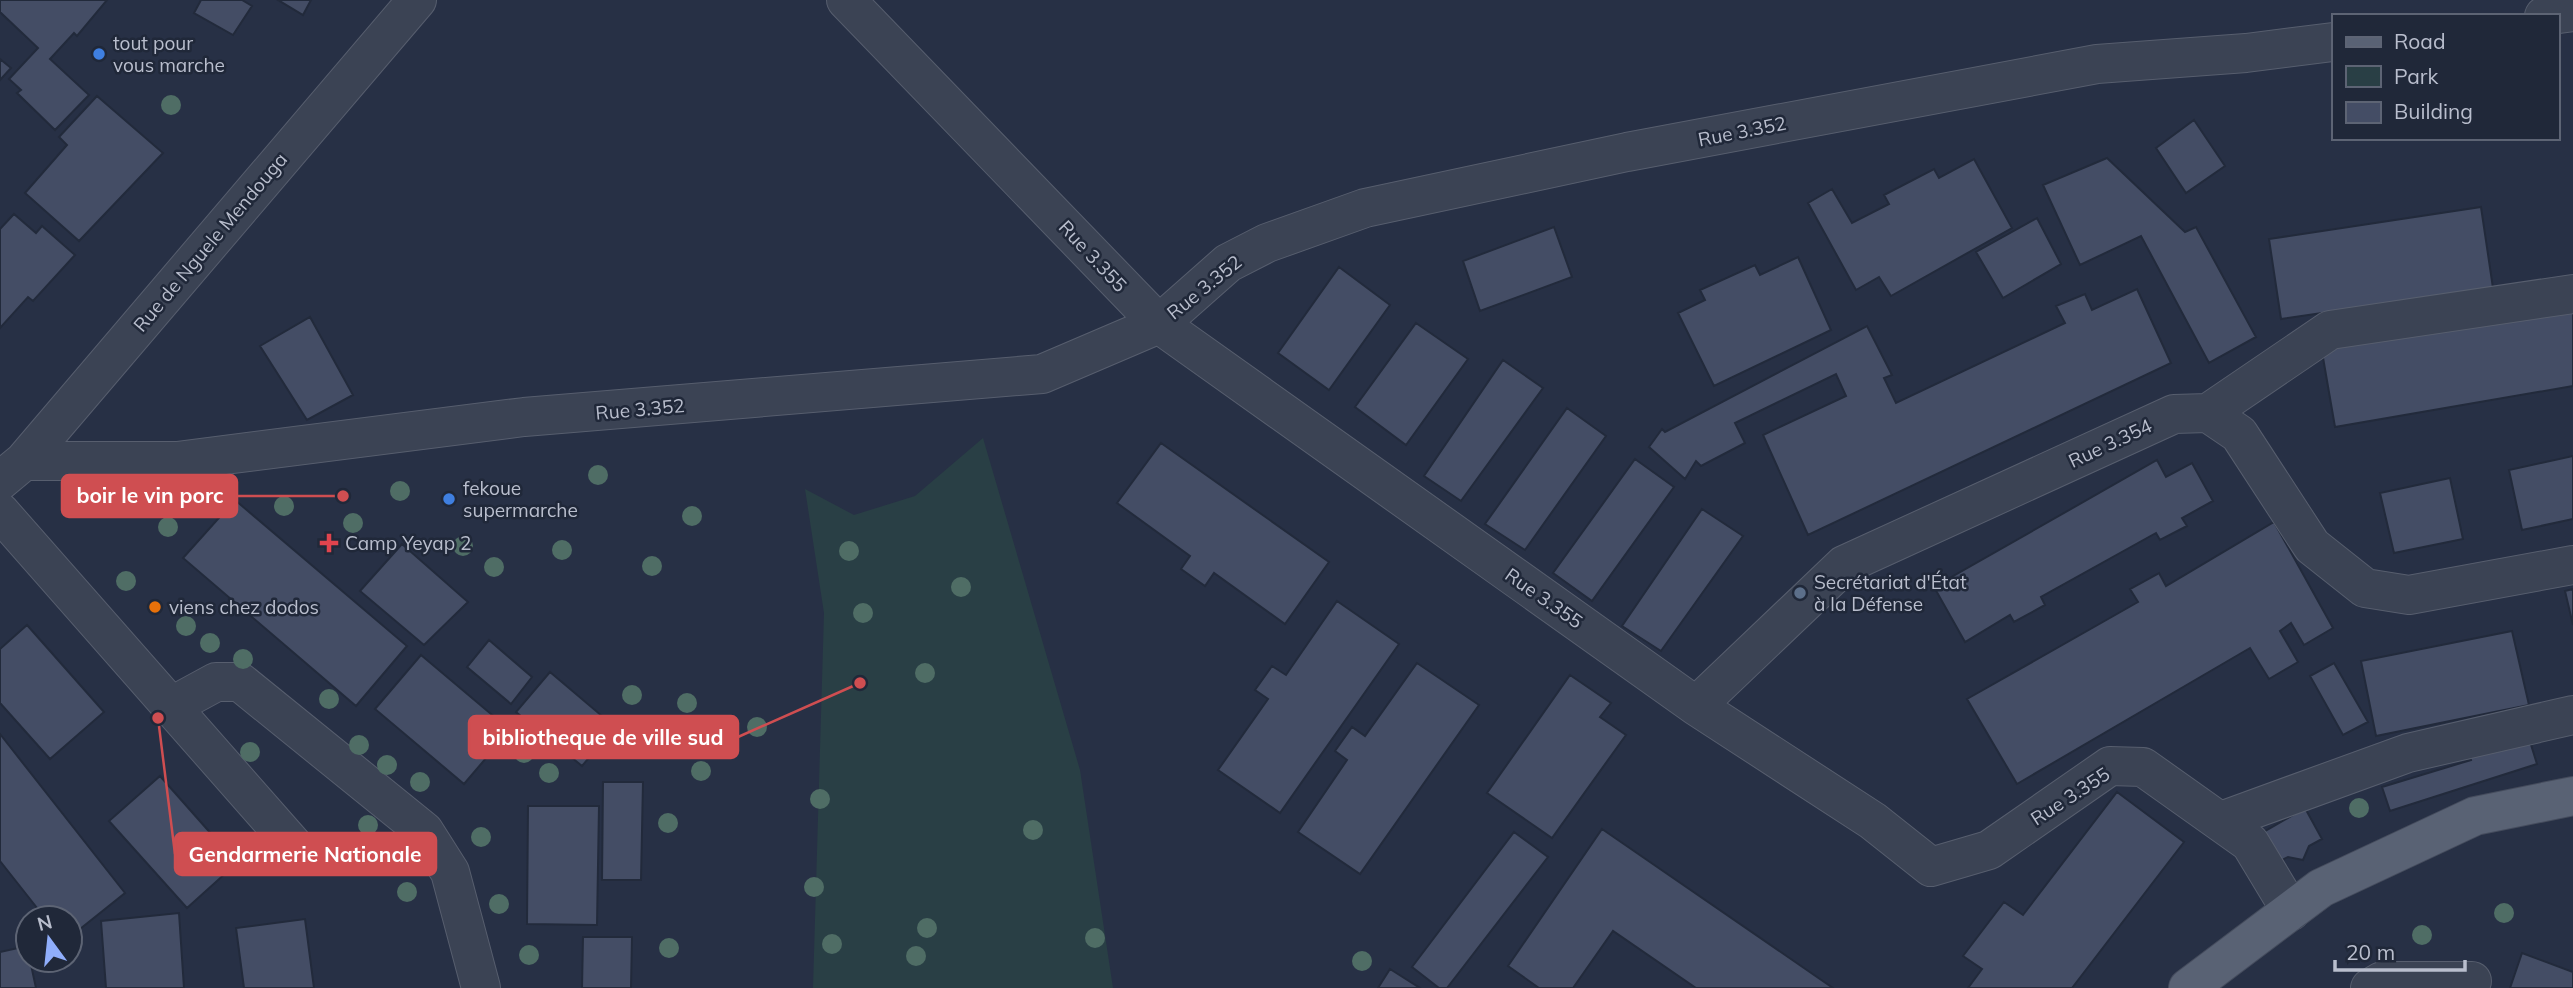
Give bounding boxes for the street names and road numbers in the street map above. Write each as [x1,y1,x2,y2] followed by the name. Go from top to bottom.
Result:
[1696,111,1788,151] street label: Rue 3.352
[128,147,292,337] street label: Rue de Nguele Mendouga
[1054,215,1132,297] street label: Rue 3.355
[1162,250,1246,324] street label: Rue 3.352
[594,393,686,425] street label: Rue 3.352
[2064,413,2156,473] street label: Rue 3.354
[1501,563,1587,633] street label: Rue 3.355
[2026,762,2114,830] street label: Rue 3.355

